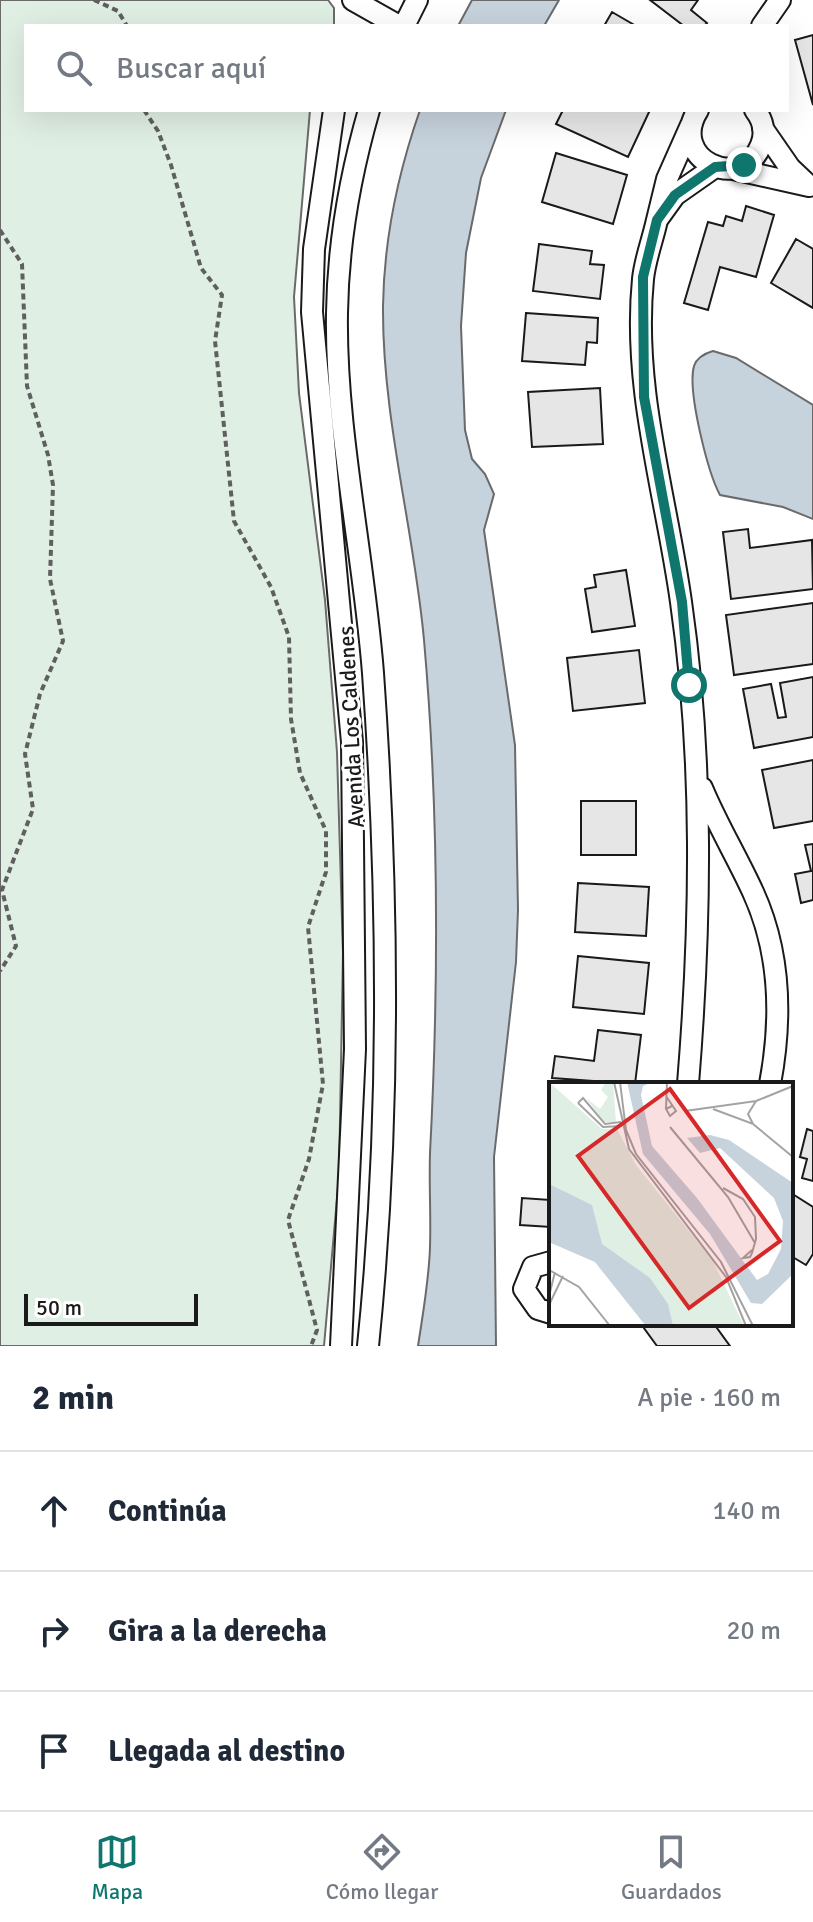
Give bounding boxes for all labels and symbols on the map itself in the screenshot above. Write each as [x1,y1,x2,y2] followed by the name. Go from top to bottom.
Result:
[726,147,762,183] route end
[332,625,370,829] street label: Avenida Los Caldenes
[671,667,707,703] route start
[549,1082,793,1326] inset map
[24,1290,198,1326] scale bar

